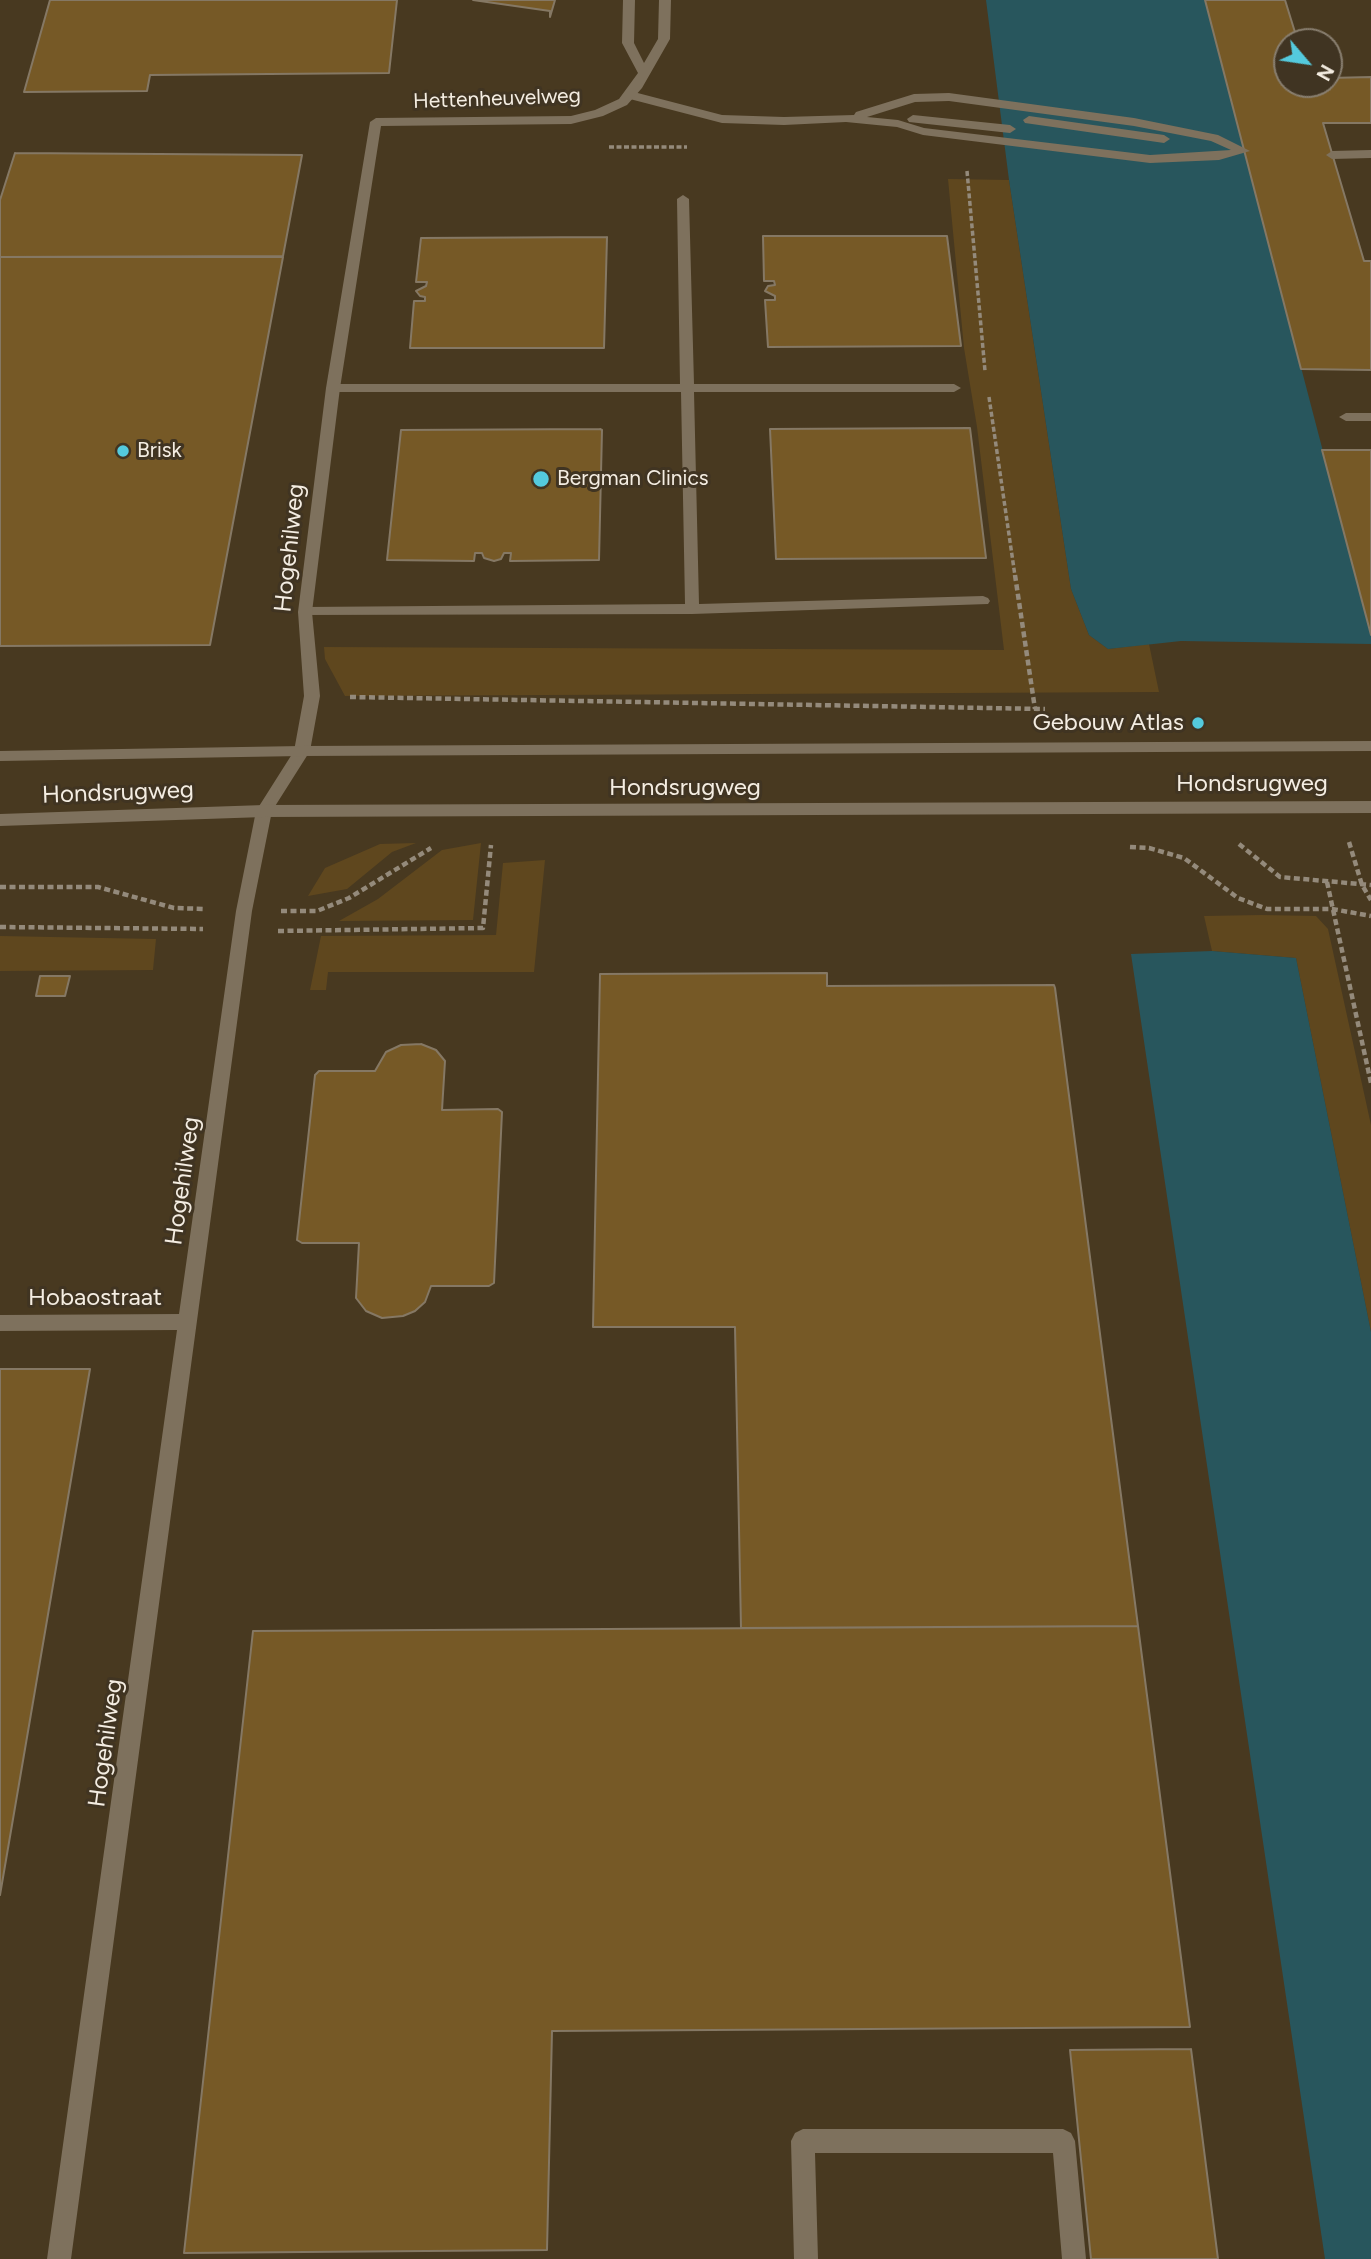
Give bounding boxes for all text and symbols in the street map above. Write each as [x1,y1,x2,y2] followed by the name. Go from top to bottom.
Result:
[1273,28,1343,98] north arrow
[1311,60,1339,84] text: N
[413,83,581,115] street label: Hettenheuvelweg
[137,438,182,464] place label: Brisk
[115,443,131,459] marker: Brisk
[557,466,709,492] place label: Bergman Clinics
[531,469,551,489] marker: Bergman Clinics
[269,482,311,614] street label: Hogehilweg
[1033,709,1184,737] place label: Gebouw Atlas
[1190,715,1206,731] marker: Gebouw Atlas
[1176,770,1328,798] street label: Hondsrugweg
[609,774,761,802] street label: Hondsrugweg
[42,776,194,810] street label: Hondsrugweg
[160,1115,206,1247] street label: Hogehilweg
[28,1284,162,1312] street label: Hobaostraat
[83,1677,129,1809] street label: Hogehilweg

